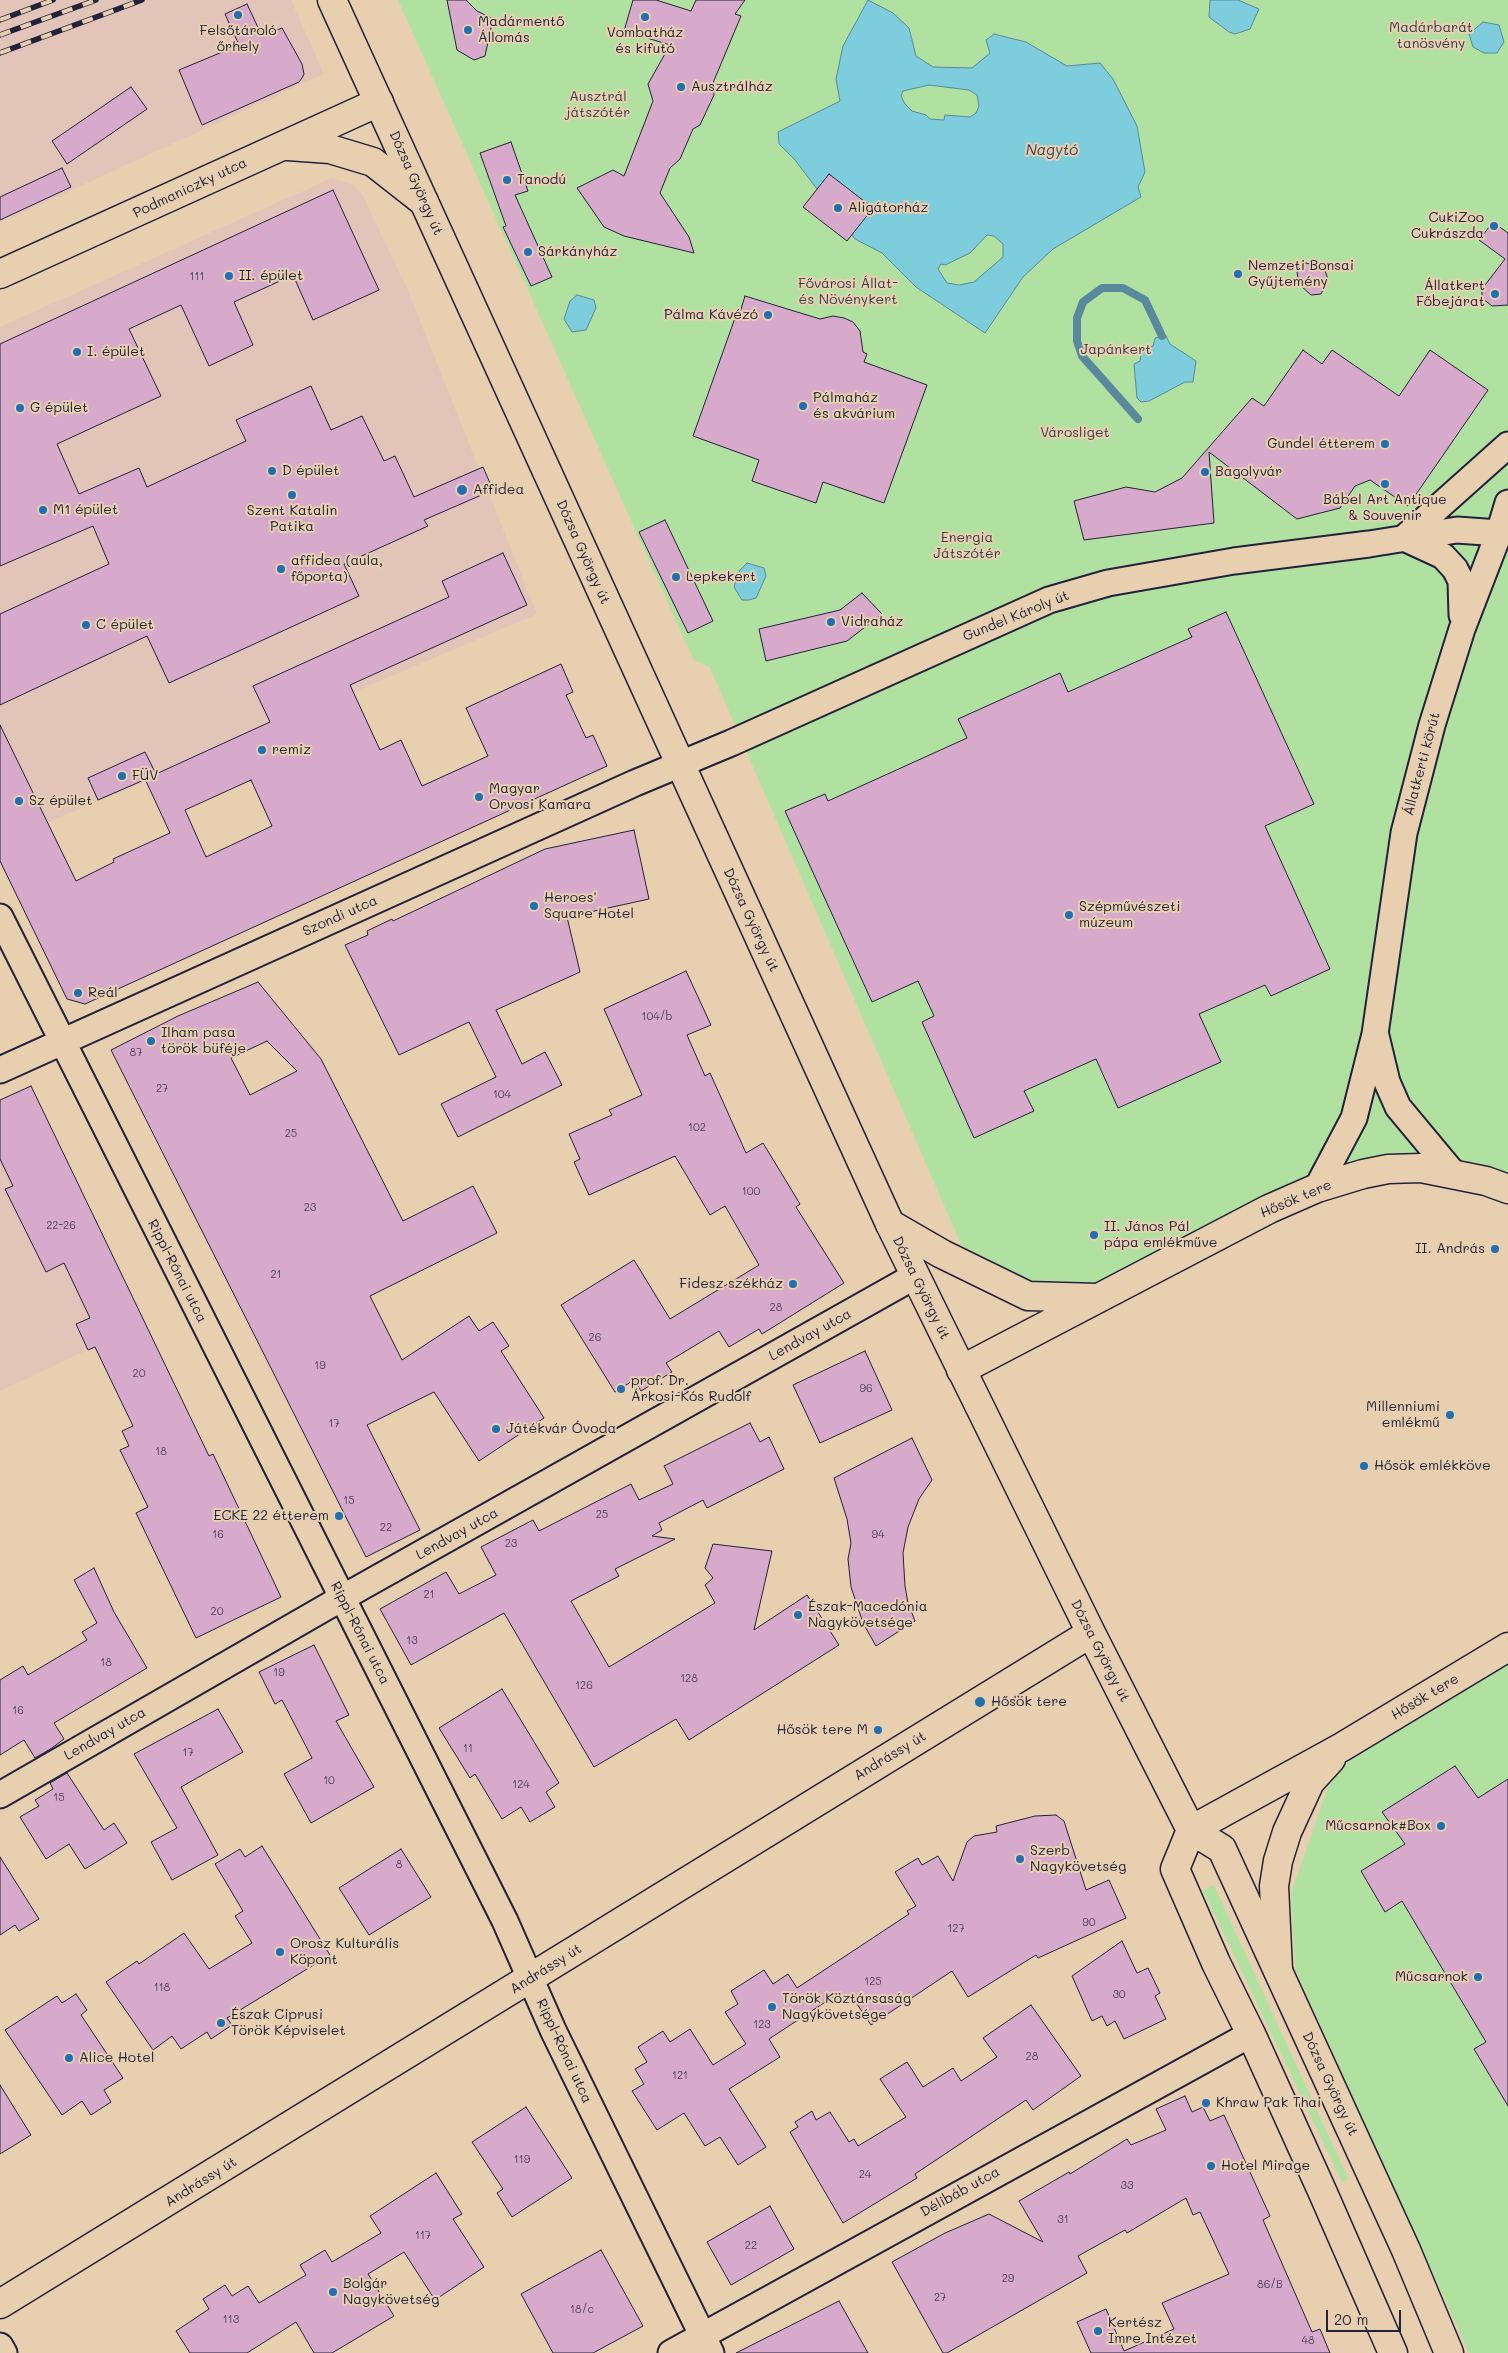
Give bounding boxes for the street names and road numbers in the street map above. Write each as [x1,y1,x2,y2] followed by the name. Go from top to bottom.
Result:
[385,128,447,238] street label: Dózsa György út
[130,154,250,222] street label: Podmaniczky utca
[552,497,614,607] street label: Dózsa György út
[960,587,1072,645] street label: Gundel Károly út
[1400,711,1444,817] street label: Állatkerti körút
[720,865,782,975] street label: Dózsa György út
[300,892,380,940] street label: Szondi utca
[1258,1176,1334,1222] street label: Hősök tere
[144,1217,210,1325] street label: Rippl-Rónai utca
[889,1234,953,1342] street label: Dózsa György út
[766,1306,854,1364] street label: Lendvay utca
[413,1505,501,1563] street label: Lendvay utca
[327,1579,393,1687] street label: Rippl-Rónai utca
[1067,1597,1133,1705] street label: Dózsa György út
[1388,1670,1462,1724] street label: Hősök tere
[61,1704,149,1764] street label: Lendvay utca
[851,1728,929,1784] street label: Andrássy út
[507,1940,585,1998] street label: Andrássy út
[532,1996,596,2106] street label: Rippl-Rónai utca
[1299,2029,1361,2139] street label: Dózsa György út
[162,2153,240,2211] street label: Andrássy út
[917,2163,1003,2221] street label: Délibáb utca

